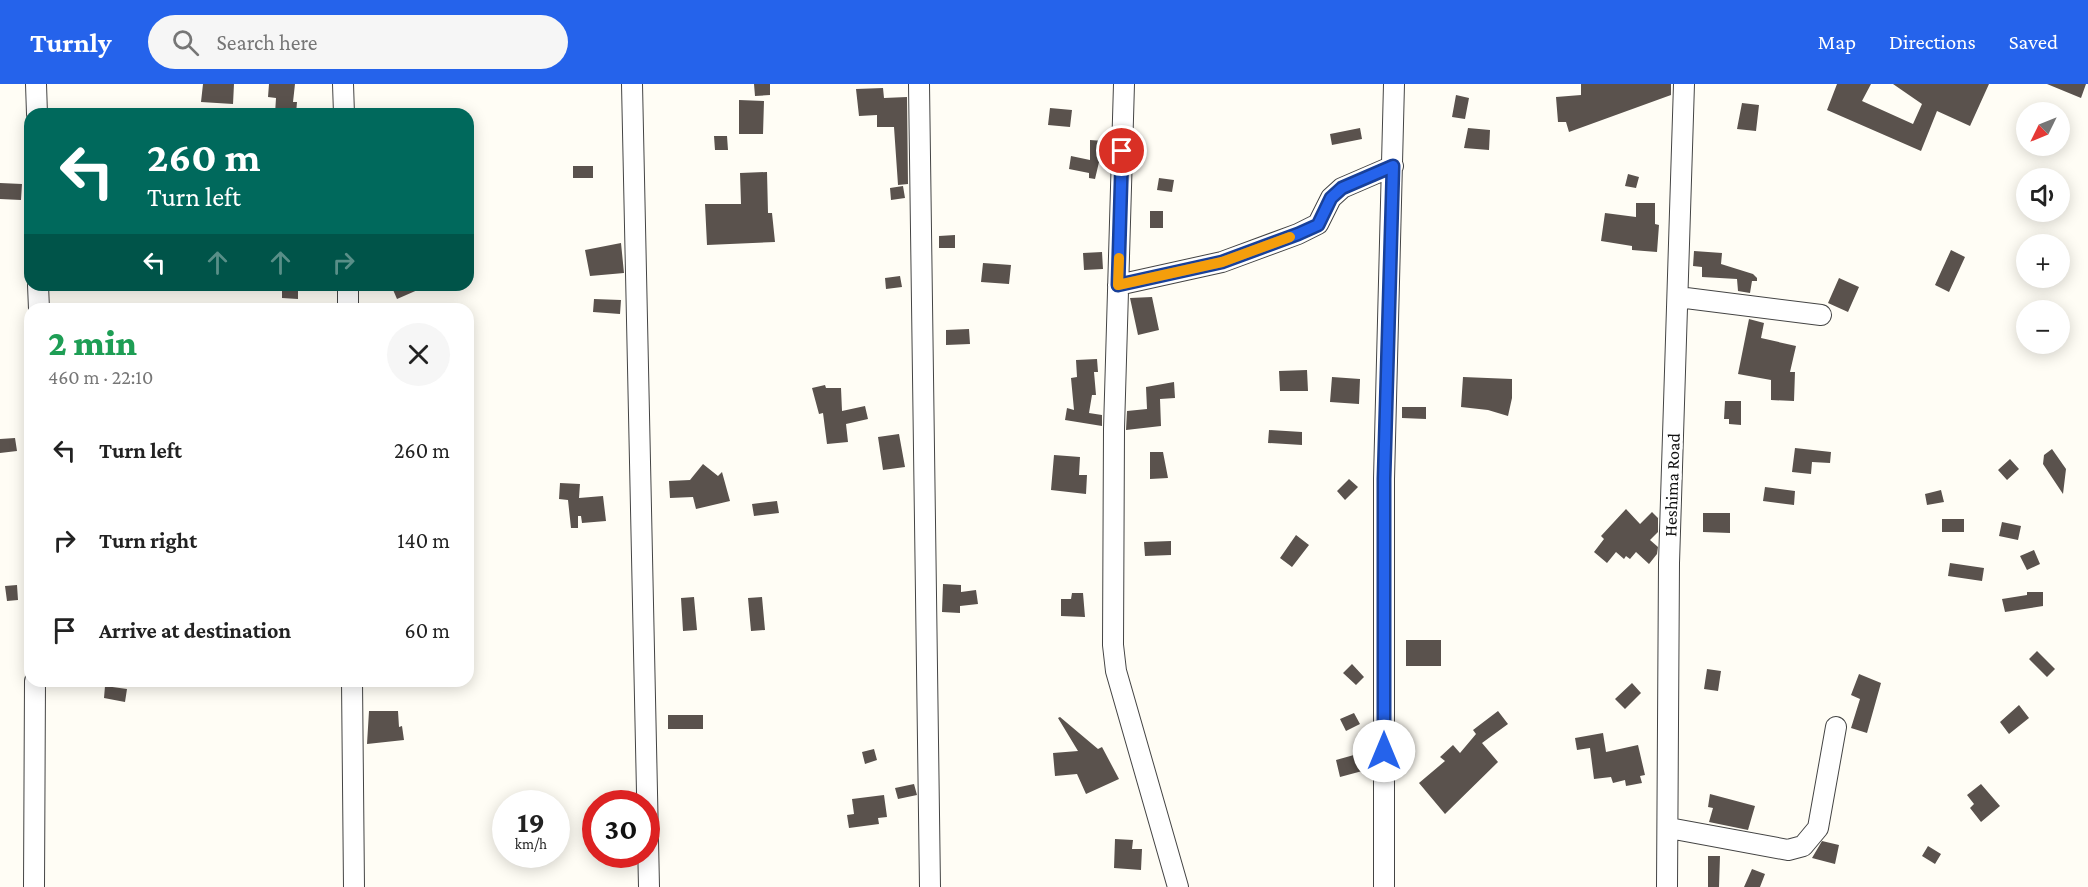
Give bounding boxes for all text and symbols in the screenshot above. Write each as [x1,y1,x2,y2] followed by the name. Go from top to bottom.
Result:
[148,15,568,69] search box
[169,26,202,59] icon: search
[30,27,112,58] text: Turnly
[217,30,318,55] text: Search here
[1818,30,1856,54] text: Map
[1889,30,1976,54] text: Directions
[2009,30,2058,54] text: Saved
[2016,102,2070,156] north arrow
[2016,102,2070,354] map controls
[1096,125,1147,176] pin
[48,132,126,210] icon: left
[147,133,261,180] text: 260 m
[1105,134,1138,167] icon: arrive
[2016,168,2070,222] button: sound
[147,182,241,212] text: Turn left
[2016,234,2070,288] button: +
[138,246,171,279] icon: left
[201,246,234,279] icon: ahead
[264,246,297,279] icon: ahead
[327,246,360,279] icon: right
[2016,300,2070,354] button: −
[48,323,137,363] text: 2 min
[387,323,450,386] button: close
[48,366,153,388] text: 460 m · 22:10
[1660,432,1684,537] street label: Heshima Road
[48,434,81,467] icon: left
[99,438,182,463] text: Turn left
[394,438,450,463] text: 260 m
[48,524,81,557] icon: right
[99,528,197,553] text: Turn right
[397,528,450,553] text: 140 m
[48,614,81,647] icon: arrive
[99,618,291,643] text: Arrive at destination
[405,618,450,643] text: 60 m
[1352,719,1416,783] position arrow
[582,790,660,868] speed limit sign: 30
[517,805,545,838] text: 19
[515,836,547,852] text: km/h

